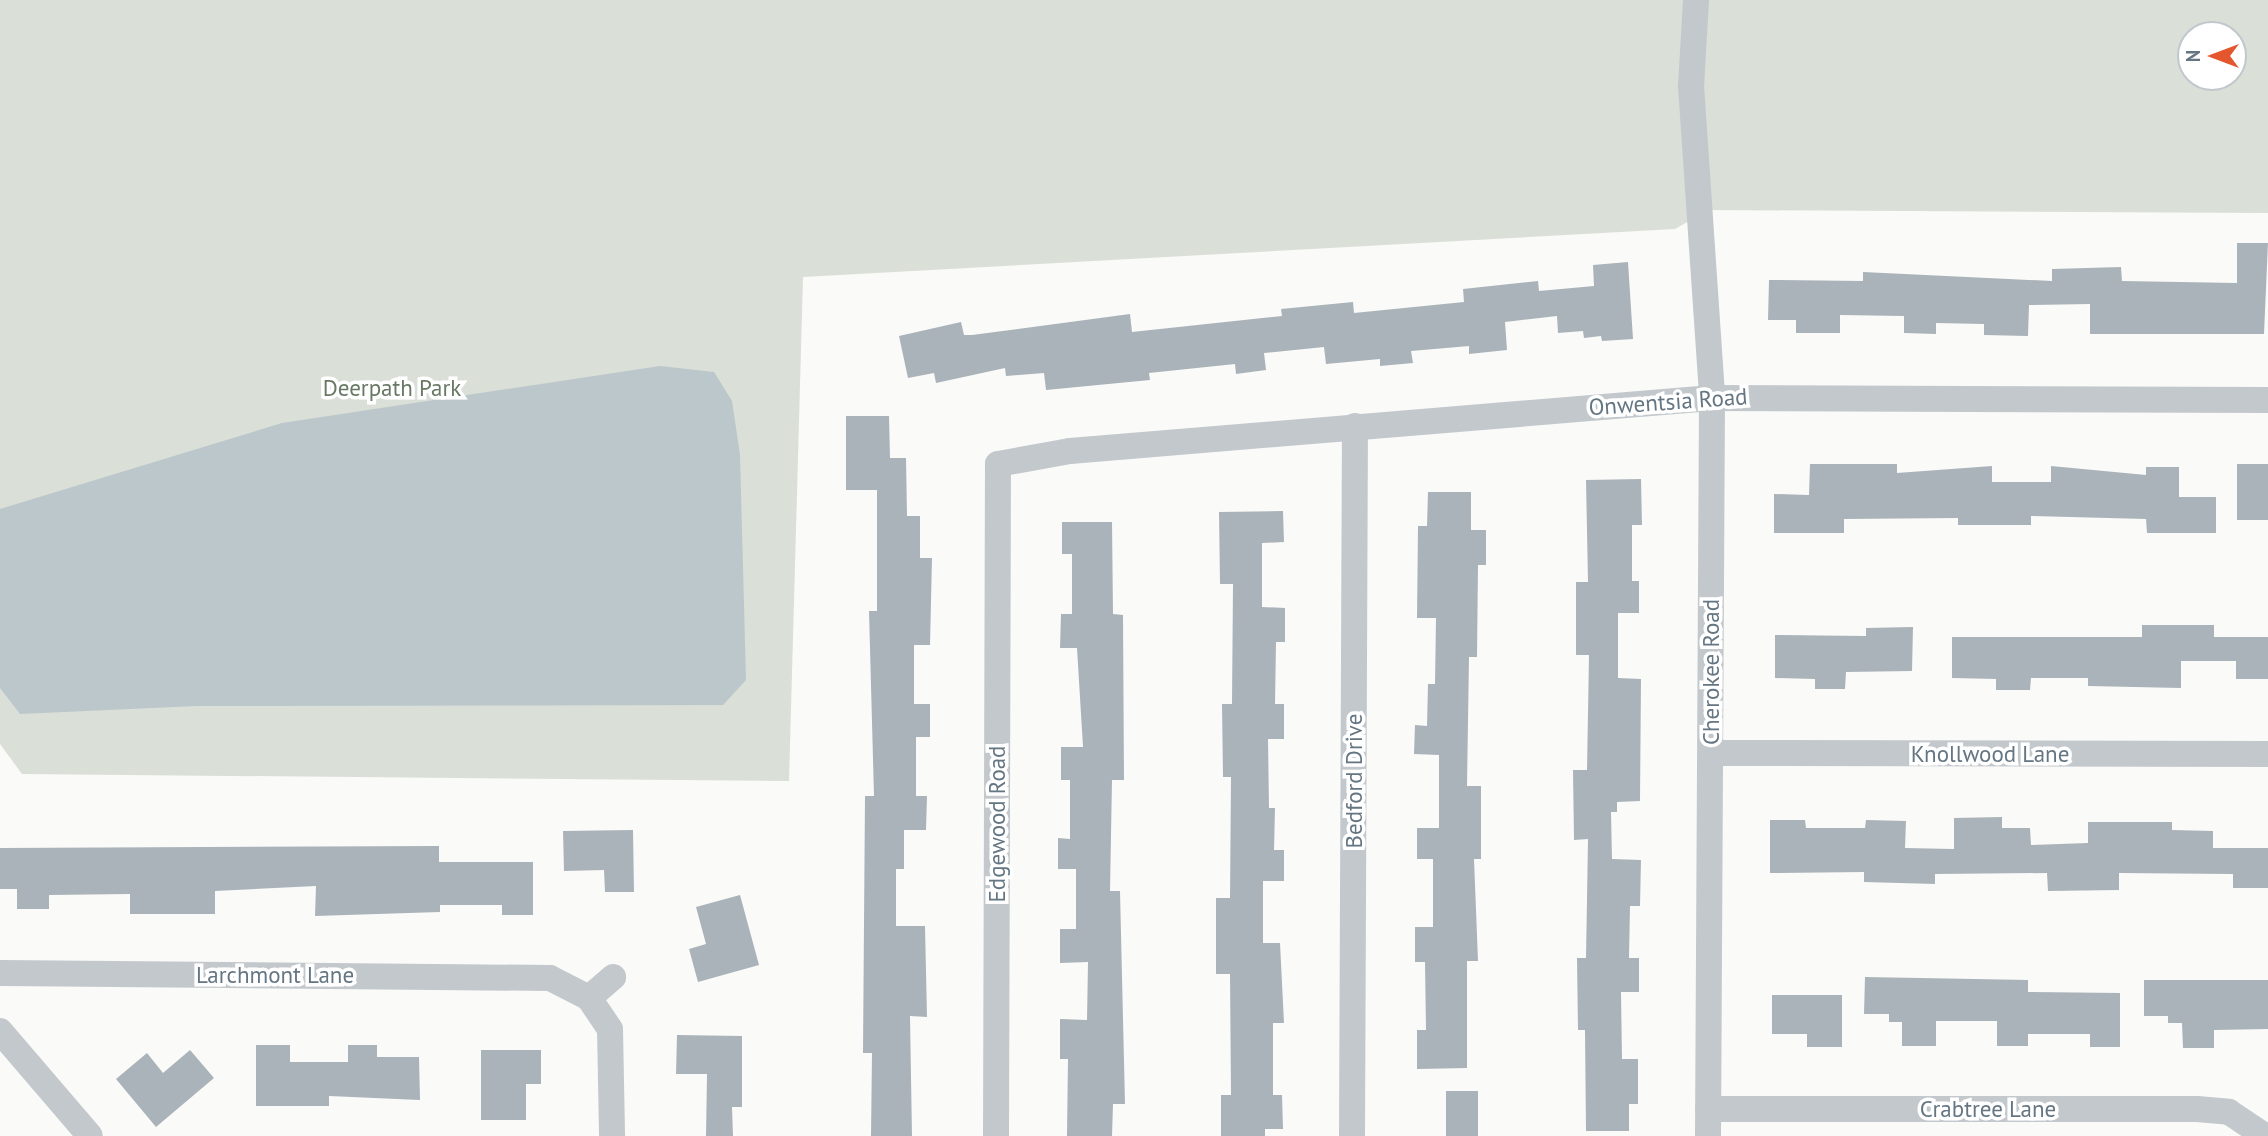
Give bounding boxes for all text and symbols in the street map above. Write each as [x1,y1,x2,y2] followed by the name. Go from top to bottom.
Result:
[2177,21,2247,91] north arrow
[2181,50,2205,62] text: N
[323,374,461,402] park label: Deerpath Park
[1588,383,1748,421] street label: Onwentsia Road
[1697,599,1725,745] street label: Cherokee Road
[1340,714,1368,848] street label: Bedford Drive
[1911,740,2069,768] street label: Knollwood Lane
[983,746,1011,902] street label: Edgewood Road
[196,961,354,989] street label: Larchmont Lane
[1920,1095,2056,1123] street label: Crabtree Lane

